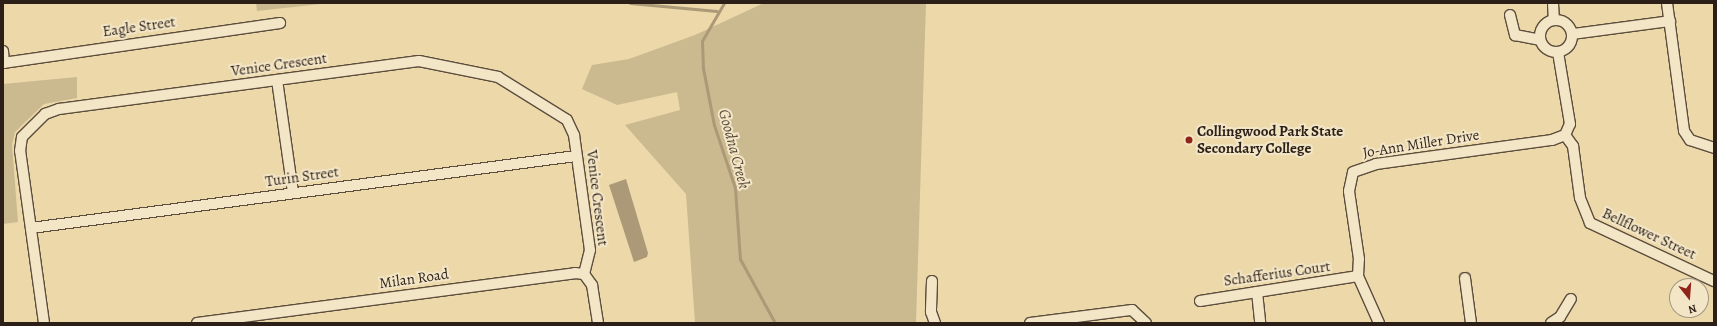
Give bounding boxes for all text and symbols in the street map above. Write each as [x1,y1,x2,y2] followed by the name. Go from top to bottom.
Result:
[101,13,177,41] street label: Eagle Street
[230,49,328,81] street label: Venice Crescent
[714,107,754,191] water label: Goodna Creek
[1197,122,1343,157] place label: Collingwood Park State Secondary College
[1361,126,1481,162] street label: Jo-Ann Miller Drive
[1184,135,1194,145] marker: Collingwood Park State Secondary College
[582,149,612,247] street label: Venice Crescent
[264,163,340,191] street label: Turin Street
[1599,204,1699,264] street label: Bellflower Street
[1223,258,1331,290] street label: Schafferius Court
[378,265,450,293] street label: Milan Road
[1669,278,1709,318] north arrow
[1686,301,1698,317] text: N

